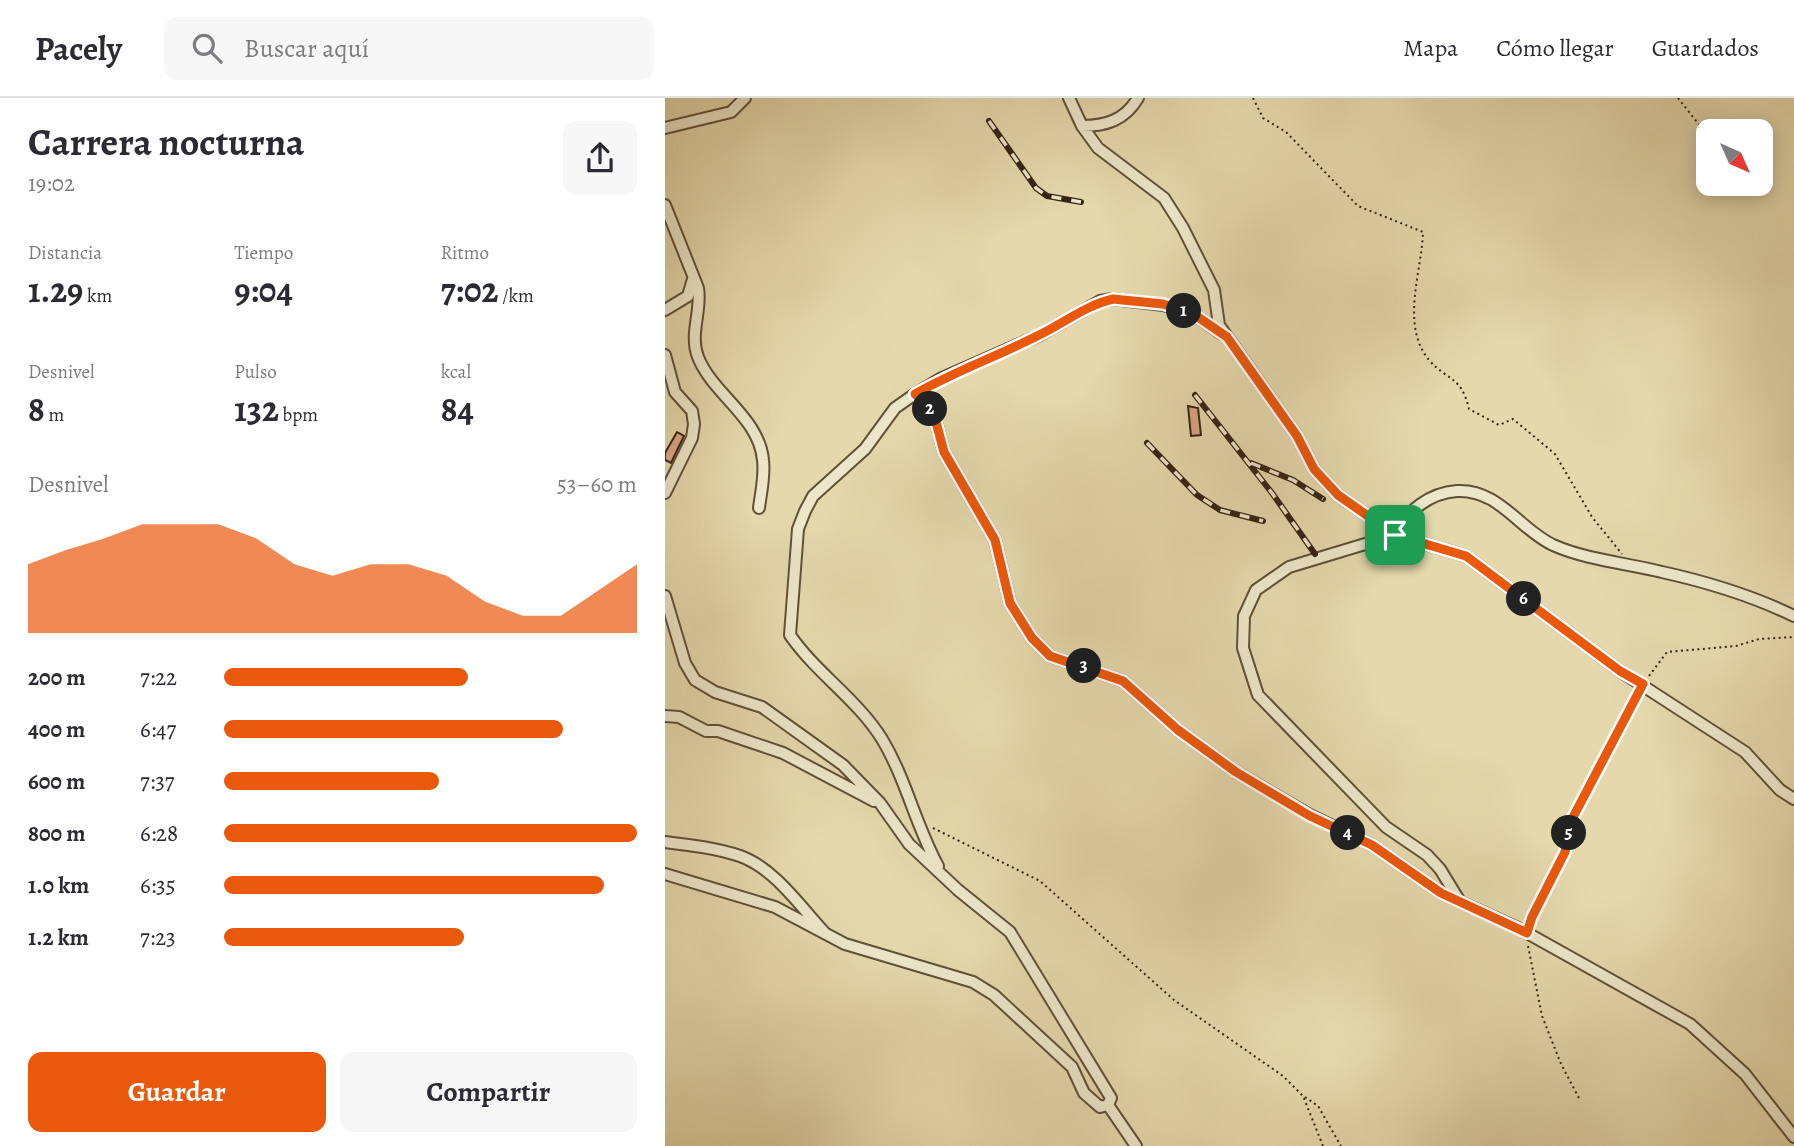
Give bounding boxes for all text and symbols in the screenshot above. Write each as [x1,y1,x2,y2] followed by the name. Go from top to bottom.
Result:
[164,17,654,80] search box
[35,26,122,71] text: Pacely
[188,29,226,67] icon: search
[244,31,369,66] text: Buscar aquí
[1403,32,1458,64] text: Mapa
[1496,32,1614,64] text: Cómo llegar
[1652,32,1759,64] text: Guardados
[28,116,304,168] text: Carrera nocturna
[1696,119,1773,196] north arrow
[1696,119,1773,196] map controls
[563,121,637,195] button: share
[28,168,75,199] text: 19:02
[28,240,102,266] text: Distancia
[234,240,293,266] text: Tiempo
[441,240,489,266] text: Ritmo
[28,266,83,314] text: 1.29
[234,266,293,314] text: 9:04
[441,266,498,314] text: 7:02
[83,283,112,309] text: km
[498,283,534,309] text: /km
[1167,294,1201,328] pin: 1
[1180,297,1187,323] text: 1
[28,359,95,385] text: Desnivel
[234,359,277,385] text: Pulso
[441,359,471,385] text: kcal
[28,385,45,433] text: 8
[234,385,279,433] text: 132
[441,385,474,433] text: 84
[912,392,947,426] pin: 2
[925,395,934,421] text: 2
[45,402,64,428] text: m
[279,402,318,428] text: bpm
[28,469,109,500] text: Desnivel
[557,469,637,500] text: 53–60 m
[1365,505,1425,565] pin
[1376,516,1414,554] icon: arrive
[1507,582,1541,616] pin: 6
[1519,585,1528,611] text: 6
[1067,648,1101,684] pin: 3
[1079,652,1088,678] text: 3
[28,662,86,693] text: 200 m
[140,662,177,693] text: 7:22
[28,714,85,745] text: 400 m
[140,714,176,745] text: 6:47
[28,766,85,797] text: 600 m
[140,766,174,797] text: 7:37
[1331,816,1365,850] pin: 4
[1551,816,1587,850] pin: 5
[28,818,85,849] text: 800 m
[140,818,178,849] text: 6:28
[1343,819,1352,845] text: 4
[1564,819,1573,845] text: 5
[28,870,89,901] text: 1.0 km
[140,870,176,901] text: 6:35
[28,922,89,953] text: 1.2 km
[140,922,176,953] text: 7:23
[28,1052,326,1132] button: Guardar
[340,1052,637,1132] button: Compartir

